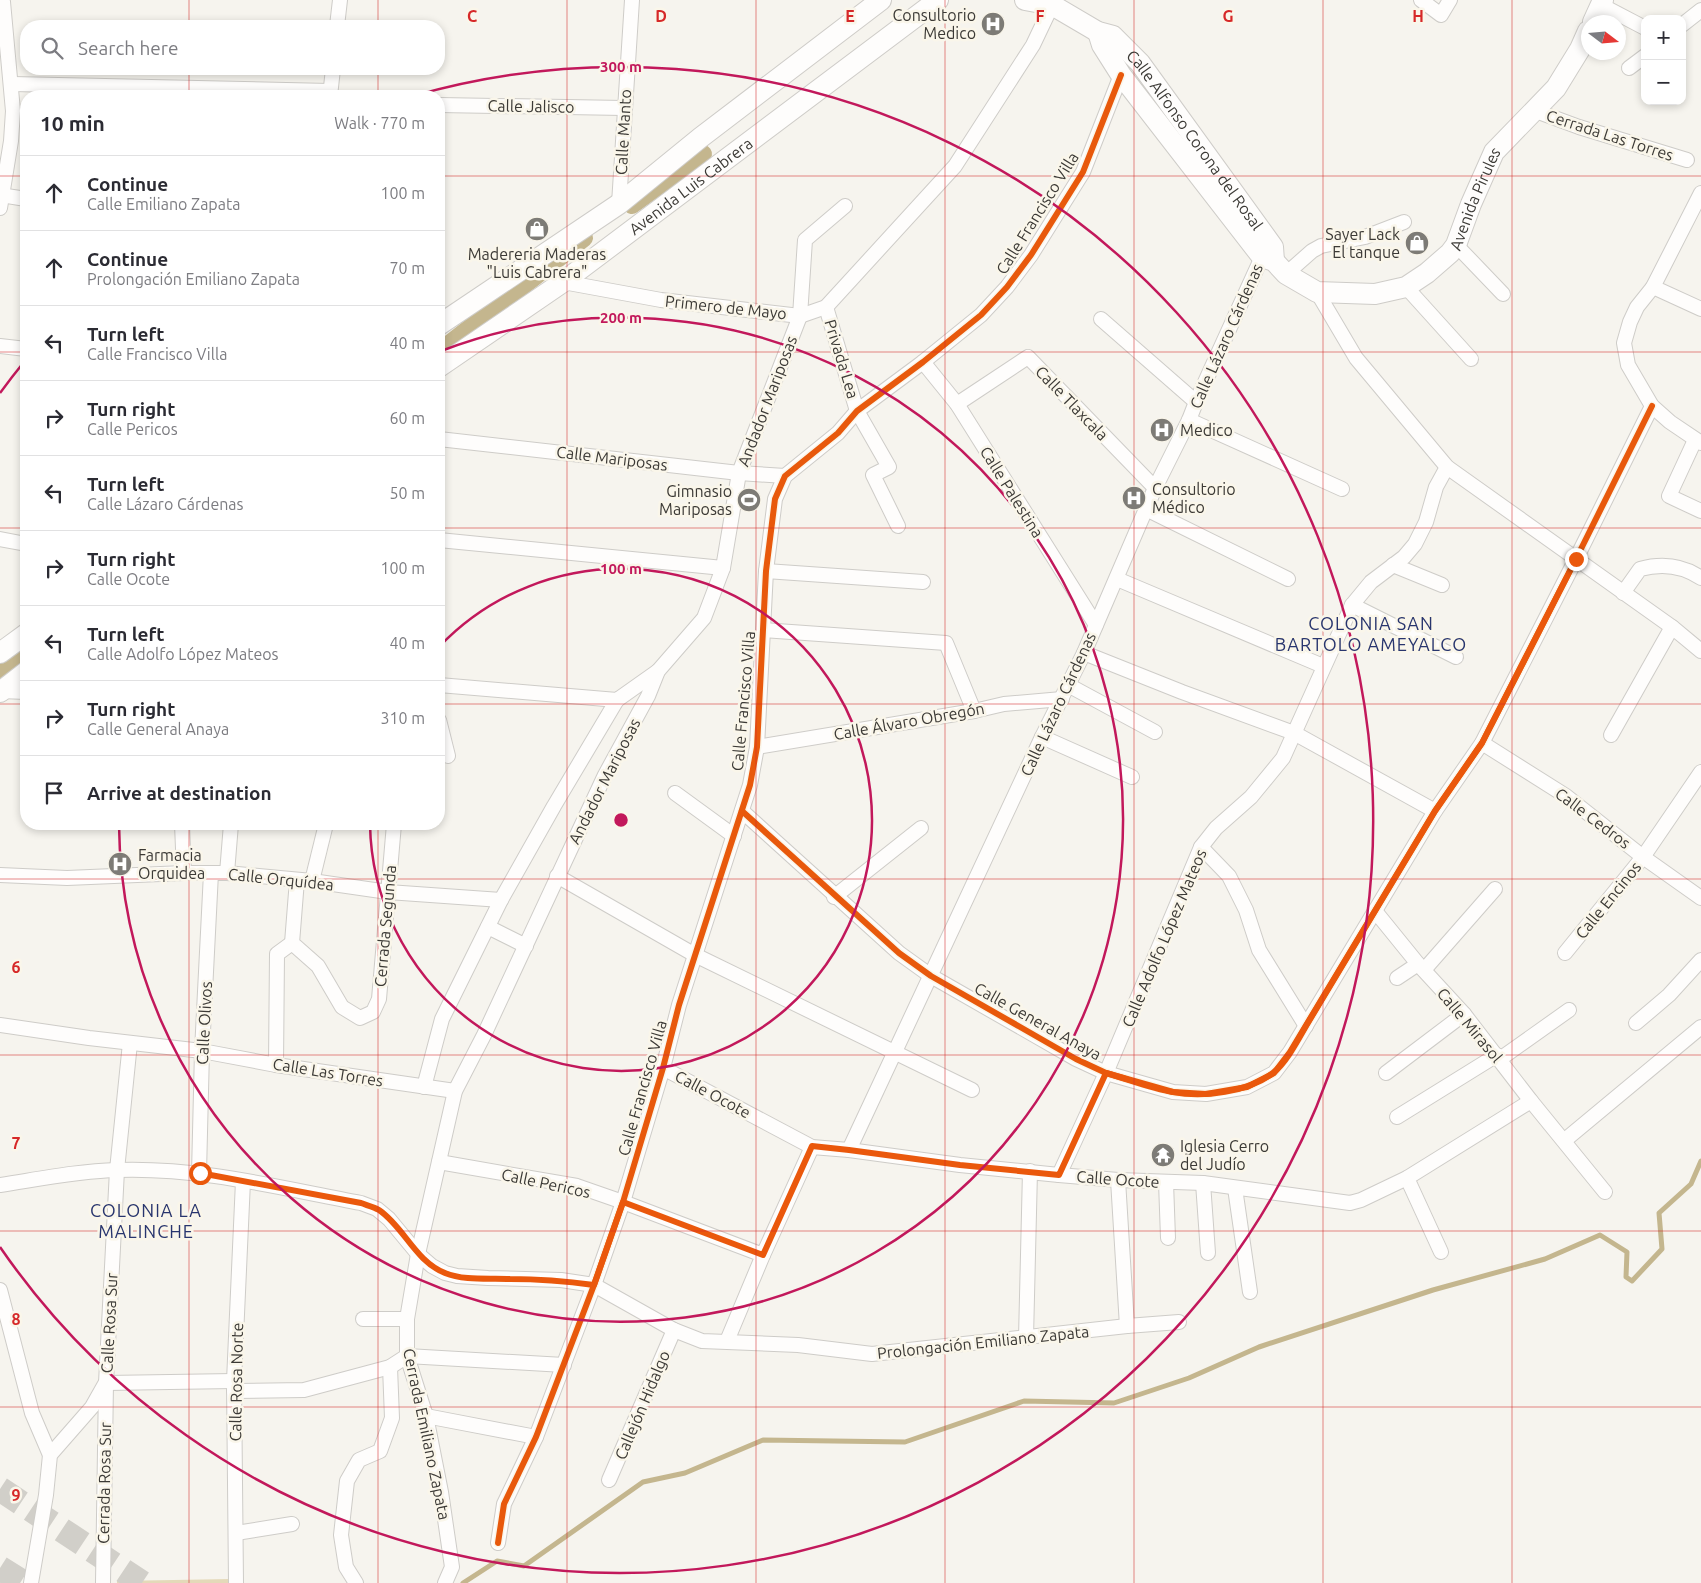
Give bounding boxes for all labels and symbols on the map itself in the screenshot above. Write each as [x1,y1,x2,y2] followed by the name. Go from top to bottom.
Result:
[893,6,976,42] place label: Consultorio Medico
[467,7,477,25] text: C
[655,7,667,25] text: D
[845,7,855,25] text: E
[1036,7,1045,25] text: F
[1222,7,1234,25] text: G
[1412,7,1424,25] text: H
[980,11,1006,37] hospital icon: Consultorio Medico
[1581,15,1626,60] north arrow
[1123,46,1267,233] street label: Calle Alfonso Corona del Rosal
[600,58,642,75] text: 300 m
[612,89,634,175] street label: Calle Manto
[487,96,575,116] street label: Calle Jalisco
[1544,106,1676,164] street label: Cerrada Las Torres
[625,134,756,238] street label: Avenida Luis Cabrera
[1446,143,1504,253] street label: Avenida Pirules
[992,149,1082,277] street label: Calle Francisco Villa
[524,216,550,242] shop icon: Madereria Maderas "Luis Cabrera"
[1325,225,1400,261] place label: Sayer Lack El tanque
[1404,230,1430,256] shop icon: Sayer Lack El tanque
[468,245,606,281] place label: Madereria Maderas "Luis Cabrera"
[1186,261,1266,411] street label: Calle Lázaro Cárdenas
[664,292,788,322] street label: Primero de Mayo
[600,309,642,326] text: 200 m
[821,317,863,401] street label: Privada Lea
[734,333,800,469] street label: Andador Mariposas
[1032,362,1112,444] street label: Calle Tlaxcala
[1149,417,1175,443] hospital icon: Medico
[1180,421,1233,439] place label: Medico
[555,442,669,474] street label: Calle Mariposas
[977,443,1047,541] street label: Calle Palestina
[1152,480,1236,516] place label: Consultorio Médico
[659,482,732,518] place label: Gimnasio Mariposas
[1121,485,1147,511] hospital icon: Consultorio Médico
[736,487,762,513] sports icon: Gimnasio Mariposas
[1565,548,1588,571] route end
[600,560,642,577] text: 100 m
[1275,613,1467,654] district label: COLONIA SAN BARTOLO AMEYALCO
[1017,629,1099,779] street label: Calle Lázaro Cárdenas
[728,630,758,772] street label: Calle Francisco Villa
[832,697,986,743] street label: Calle Álvaro Obregón
[565,715,643,847] street label: Andador Mariposas
[1552,784,1634,852] street label: Calle Cedros
[612,811,630,829] centre of rings
[138,846,205,882] place label: Farmacia Orquidea
[1118,846,1210,1030] street label: Calle Adolfo López Mateos
[107,851,133,877] hospital icon: Farmacia Orquidea
[1571,858,1645,942] street label: Calle Encinos
[227,864,335,894] street label: Calle Orquídea
[371,864,399,988] street label: Cerrada Segunda
[11,958,21,976] text: 6
[971,979,1105,1063] street label: Calle General Anaya
[193,981,215,1065] street label: Calle Olivos
[1434,984,1506,1066] street label: Calle Mirasol
[614,1018,670,1158] street label: Calle Francisco Villa
[272,1054,384,1090] street label: Calle Las Torres
[672,1067,754,1121] street label: Calle Ocote
[11,1134,21,1152] text: 7
[1180,1137,1269,1173] place label: Iglesia Cerro del Judío
[1150,1142,1176,1168] temple icon: Iglesia Cerro del Judío
[189,1162,212,1185] route start
[500,1165,592,1201] street label: Calle Pericos
[1076,1167,1160,1191] street label: Calle Ocote
[90,1200,202,1241] district label: COLONIA LA MALINCHE
[97,1272,121,1374] street label: Calle Rosa Sur
[11,1310,21,1328] text: 8
[226,1322,246,1442] street label: Calle Rosa Norte
[876,1322,1090,1362] street label: Prolongación Emiliano Zapata
[400,1347,454,1521] street label: Cerrada Emiliano Zapata
[611,1348,673,1462] street label: Callejón Hidalgo
[94,1422,114,1544] street label: Cerrada Rosa Sur
[11,1486,21,1504] text: 9

